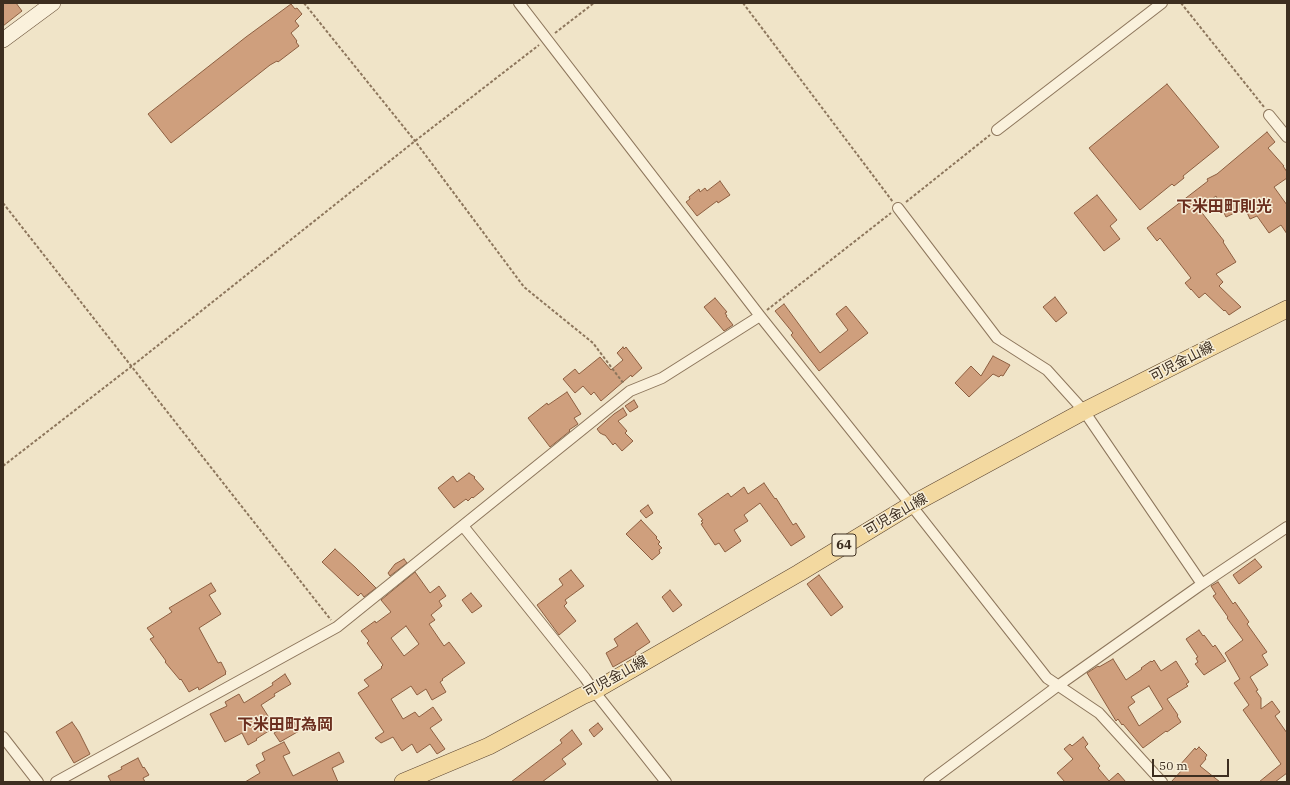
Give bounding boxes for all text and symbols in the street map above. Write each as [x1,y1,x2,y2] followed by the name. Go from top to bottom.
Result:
[1176,197,1272,217] district label: 下米田町則光
[1147,339,1217,385] street label: 可児金山線
[861,490,931,540] street label: 可児金山線
[832,534,856,556] road number: 64
[581,653,651,701] street label: 可児金山線
[237,715,333,735] district label: 下米田町為岡
[1154,751,1231,777] scale bar
[1159,758,1188,773] text: 50 m

